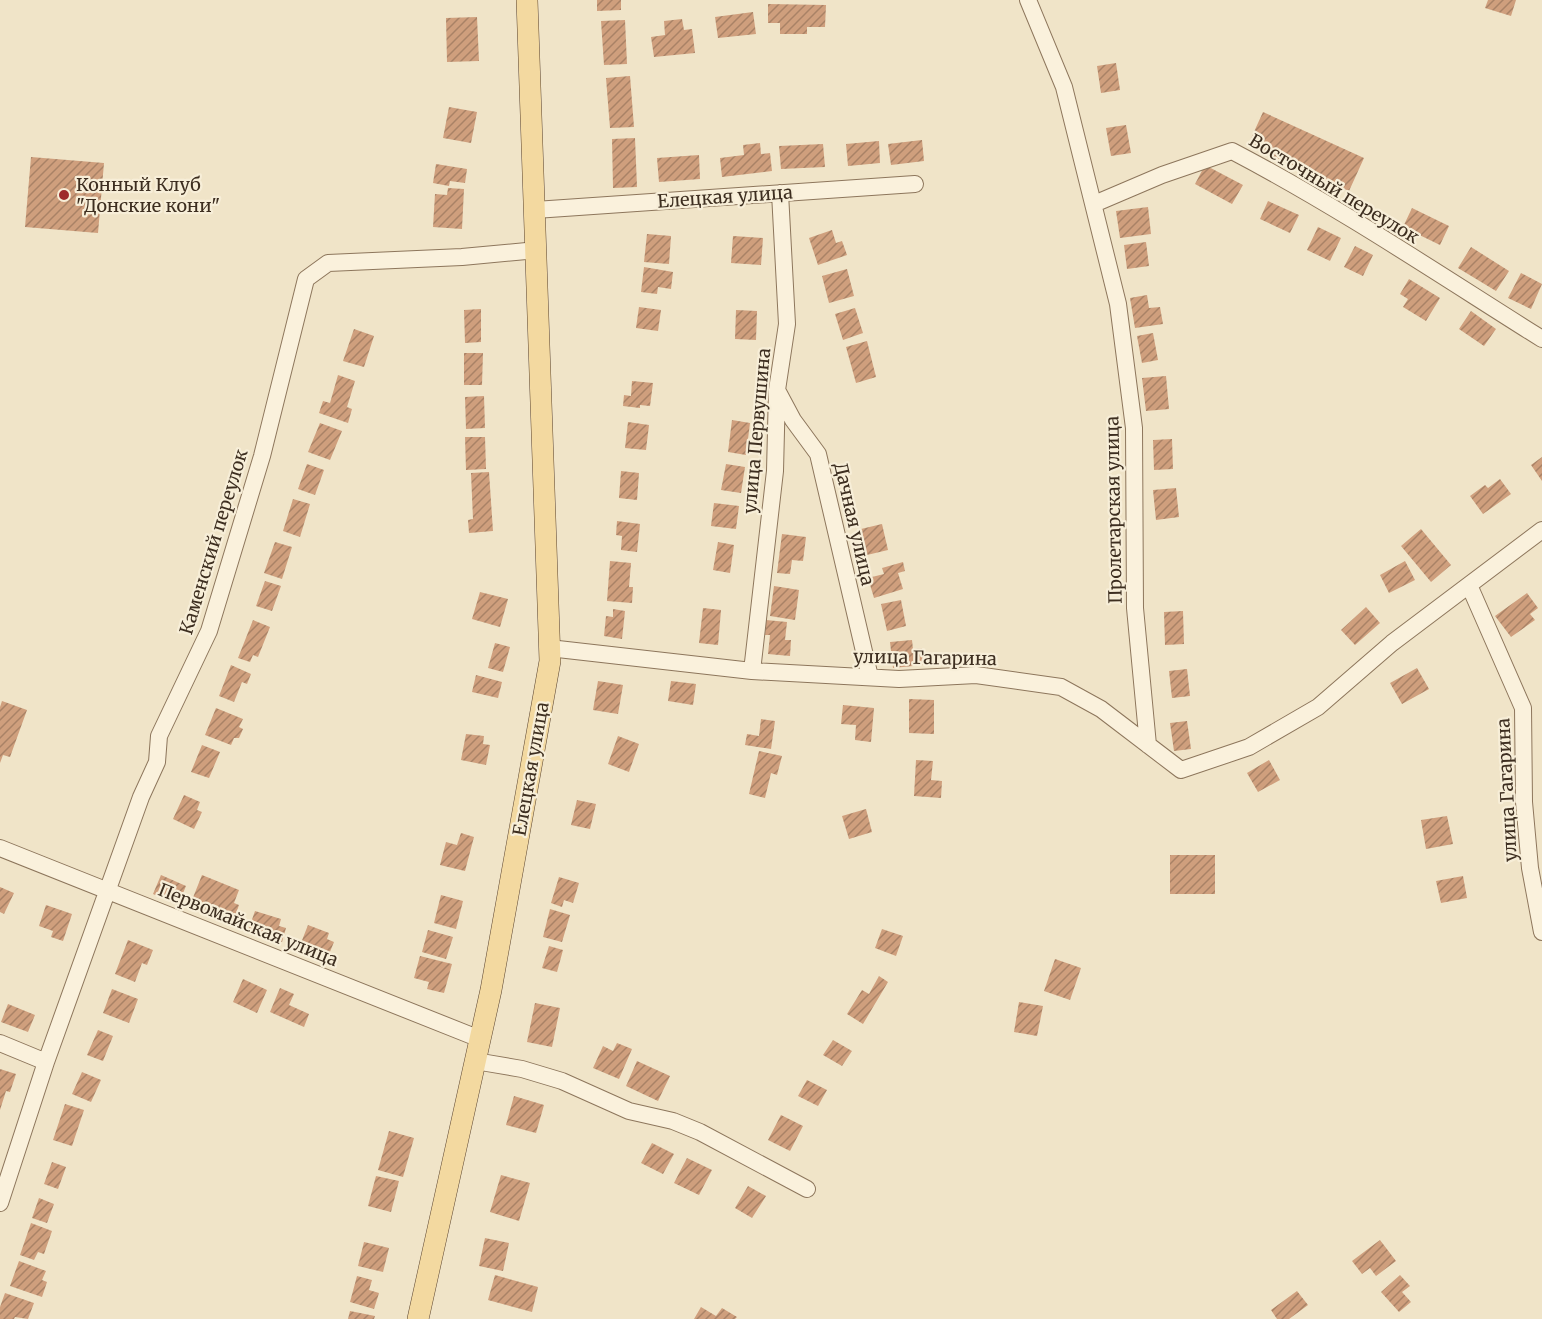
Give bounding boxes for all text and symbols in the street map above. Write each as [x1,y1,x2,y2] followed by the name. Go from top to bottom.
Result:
[1245,129,1424,249] street label: Восточный переулок
[76,173,220,217] place label: Конный Клуб "Донские кони"
[657,180,794,213] street label: Елецкая улица
[57,188,71,202] marker: Конный Клуб "Донские кони"
[738,347,775,515] street label: улица Первушина
[1100,415,1127,604] street label: Пролетарская улица
[174,446,253,637] street label: Каменский переулок
[829,460,880,588] street label: Дачная улица
[853,645,997,670] street label: улица Гагарина
[507,700,554,838] street label: Елецкая улица
[1491,717,1522,862] street label: улица Гагарина
[155,878,342,971] street label: Первомайская улица

